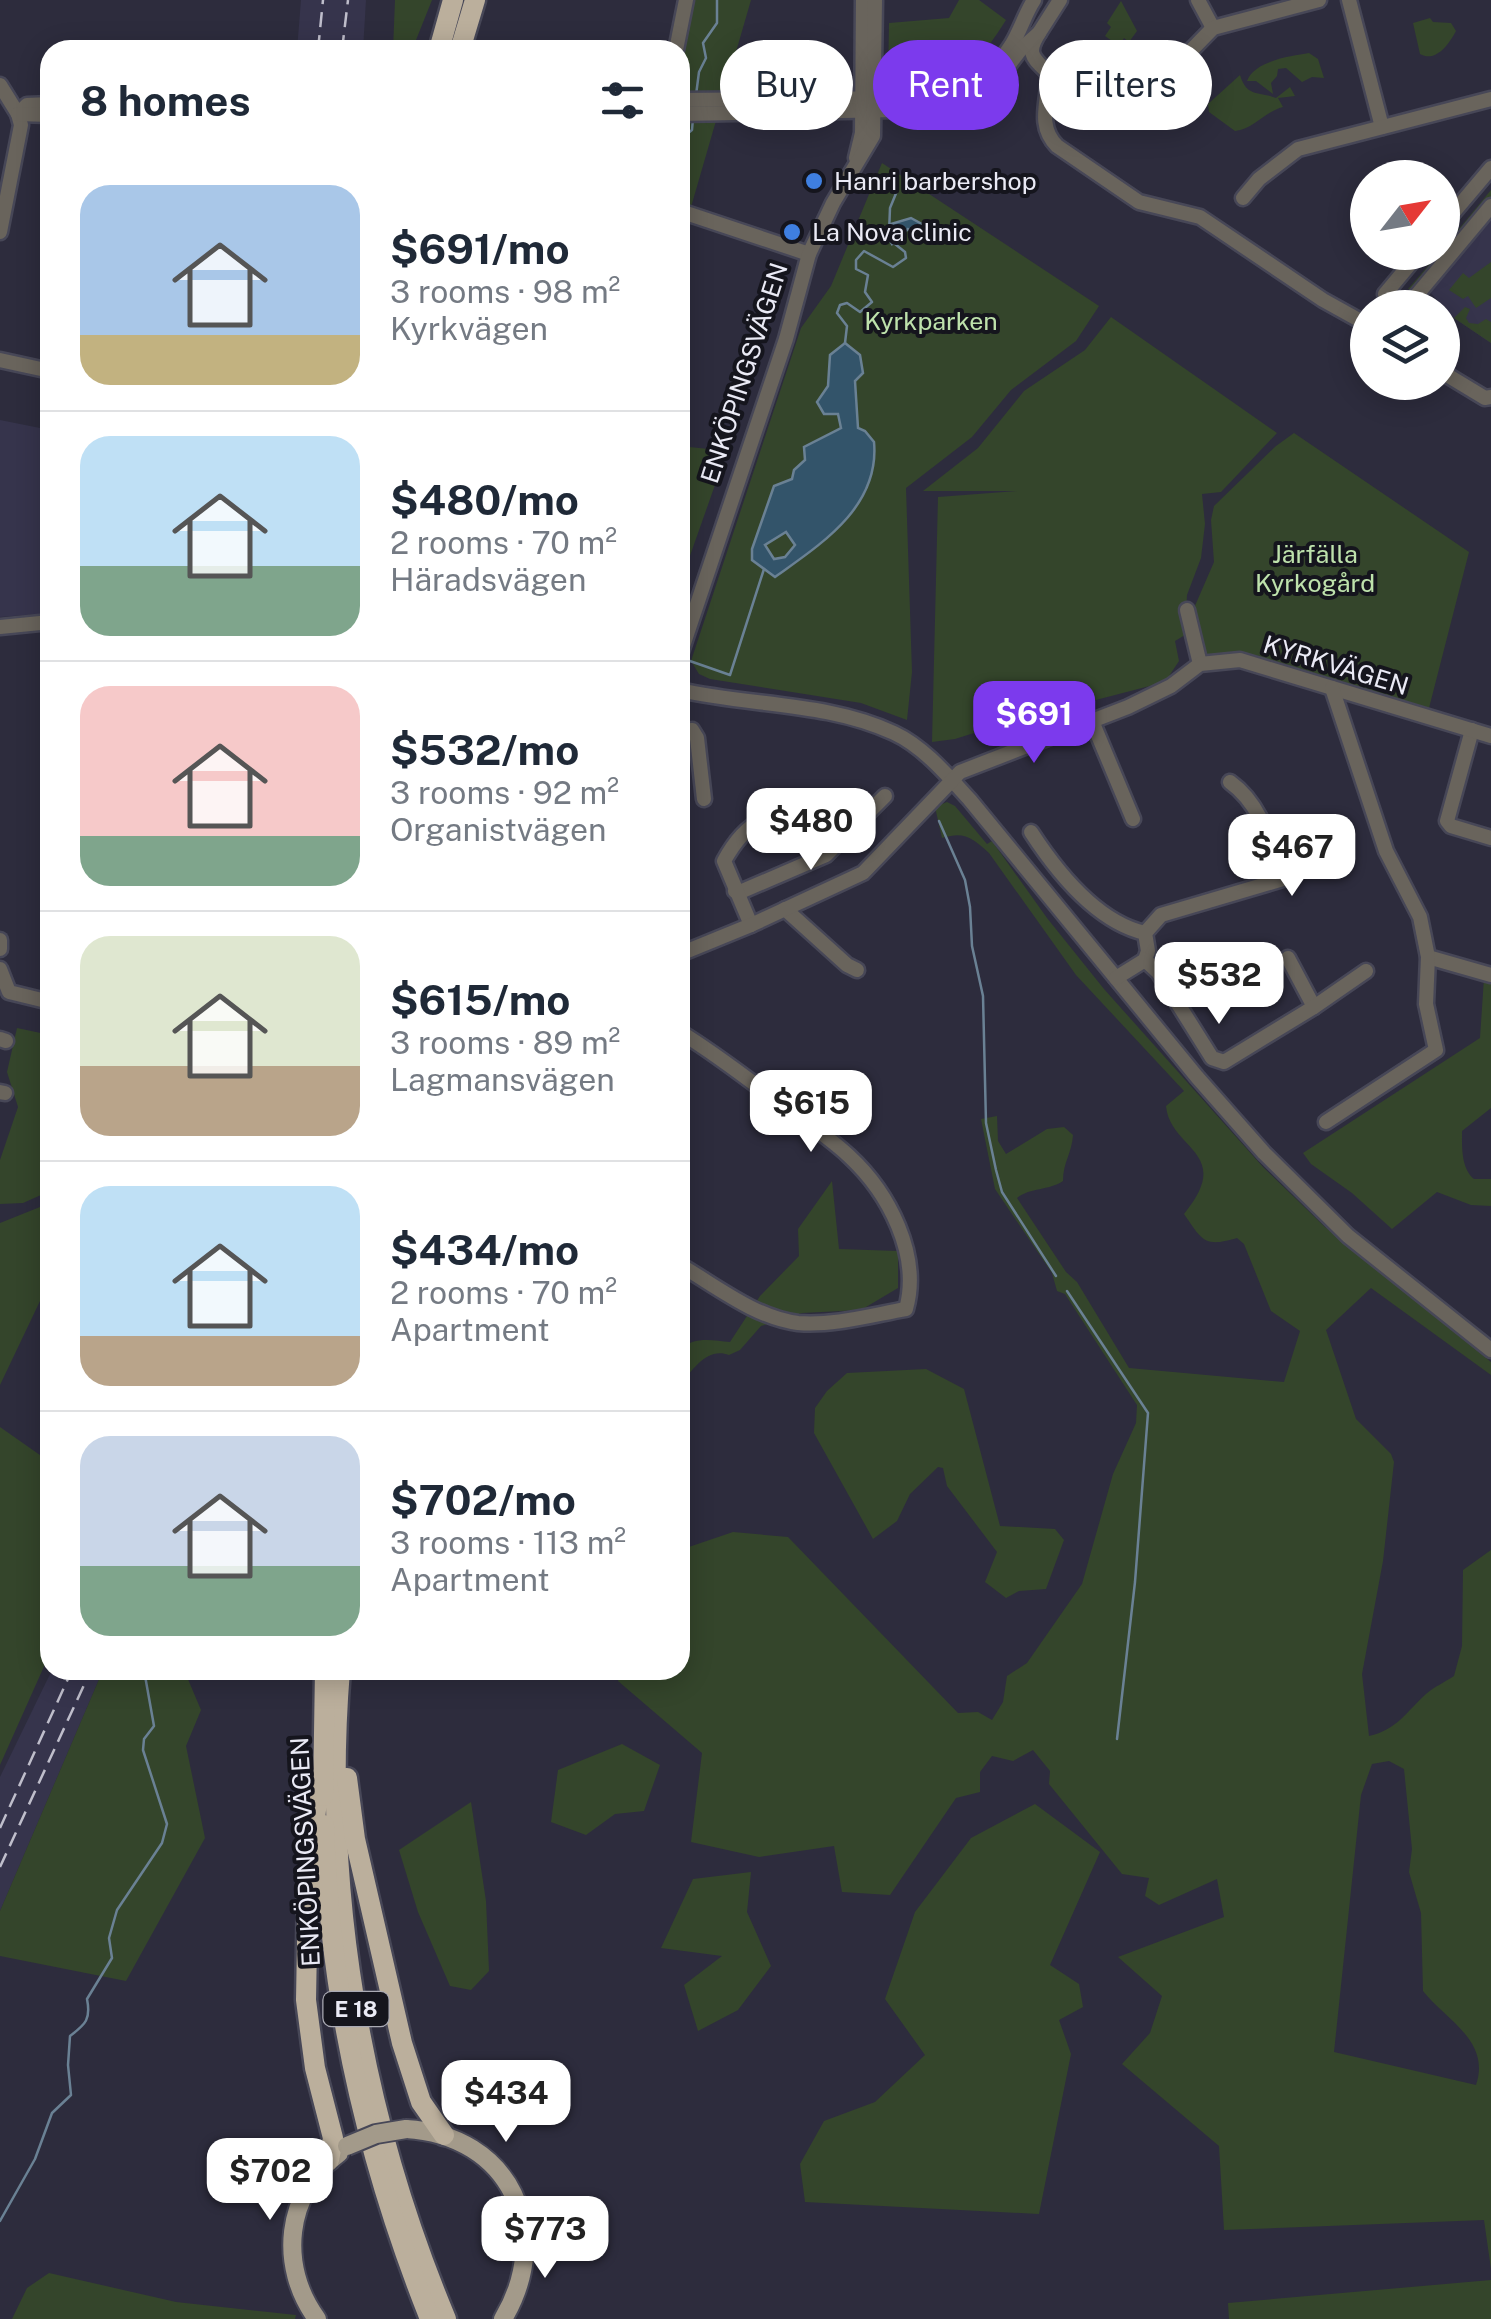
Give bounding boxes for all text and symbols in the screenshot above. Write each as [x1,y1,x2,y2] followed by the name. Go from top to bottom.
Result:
[720,40,853,130] chip: Buy
[873,40,1019,130] chip: Rent
[1039,40,1212,130] chip: Filters
[595,73,650,128] icon: filters
[80,76,251,125] text: 8 homes
[1350,160,1460,270] north arrow
[1350,160,1460,400] map controls
[834,166,1037,196] place label: Hanri barbershop
[803,170,825,192] marker: Hanri barbershop
[812,217,972,247] place label: La Nova clinic
[781,221,803,243] marker: La Nova clinic
[390,224,570,273] text: $691/mo
[160,225,280,345] icon: home
[694,259,794,487] street label: ENKÖPINGSVÄGEN
[390,273,620,310] text: 3 rooms · 98 m²
[1350,290,1460,400] button: layers
[864,306,998,336] park label: Kyrkparken
[390,310,548,347] text: Kyrkvägen
[390,475,579,524] text: $480/mo
[160,476,280,596] icon: home
[390,524,617,561] text: 2 rooms · 70 m²
[1255,539,1375,598] park label: Järfälla Kyrkogård
[390,561,586,598] text: Häradsvägen
[1260,629,1412,701] street label: KYRKVÄGEN
[975,681,1093,766] pin: $691
[995,695,1073,732] text: $691
[390,725,579,774] text: $532/mo
[160,726,280,846] icon: home
[390,774,619,811] text: 3 rooms · 92 m²
[752,788,870,873] pin: $480
[769,802,853,839] text: $480
[390,811,607,848] text: Organistvägen
[1233,814,1351,899] pin: $467
[1250,828,1334,865] text: $467
[1160,942,1278,1027] pin: $532
[1177,956,1261,993] text: $532
[390,975,570,1024] text: $615/mo
[160,976,280,1096] icon: home
[390,1024,620,1061] text: 3 rooms · 89 m²
[390,1061,615,1098] text: Lagmansvägen
[752,1070,870,1155] pin: $615
[772,1084,850,1121] text: $615
[390,1225,579,1274] text: $434/mo
[160,1226,280,1346] icon: home
[390,1274,617,1311] text: 2 rooms · 70 m²
[390,1311,550,1348] text: Apartment
[390,1475,576,1524] text: $702/mo
[160,1476,280,1596] icon: home
[390,1524,626,1561] text: 3 rooms · 113 m²
[390,1561,550,1598] text: Apartment
[284,1736,326,1968] street label: ENKÖPINGSVÄGEN
[324,1992,388,2026] road number: E 18
[447,2060,565,2145] pin: $434
[464,2074,548,2111] text: $434
[211,2138,329,2223] pin: $702
[229,2152,311,2189] text: $702
[486,2196,604,2281] pin: $773
[503,2210,587,2247] text: $773

